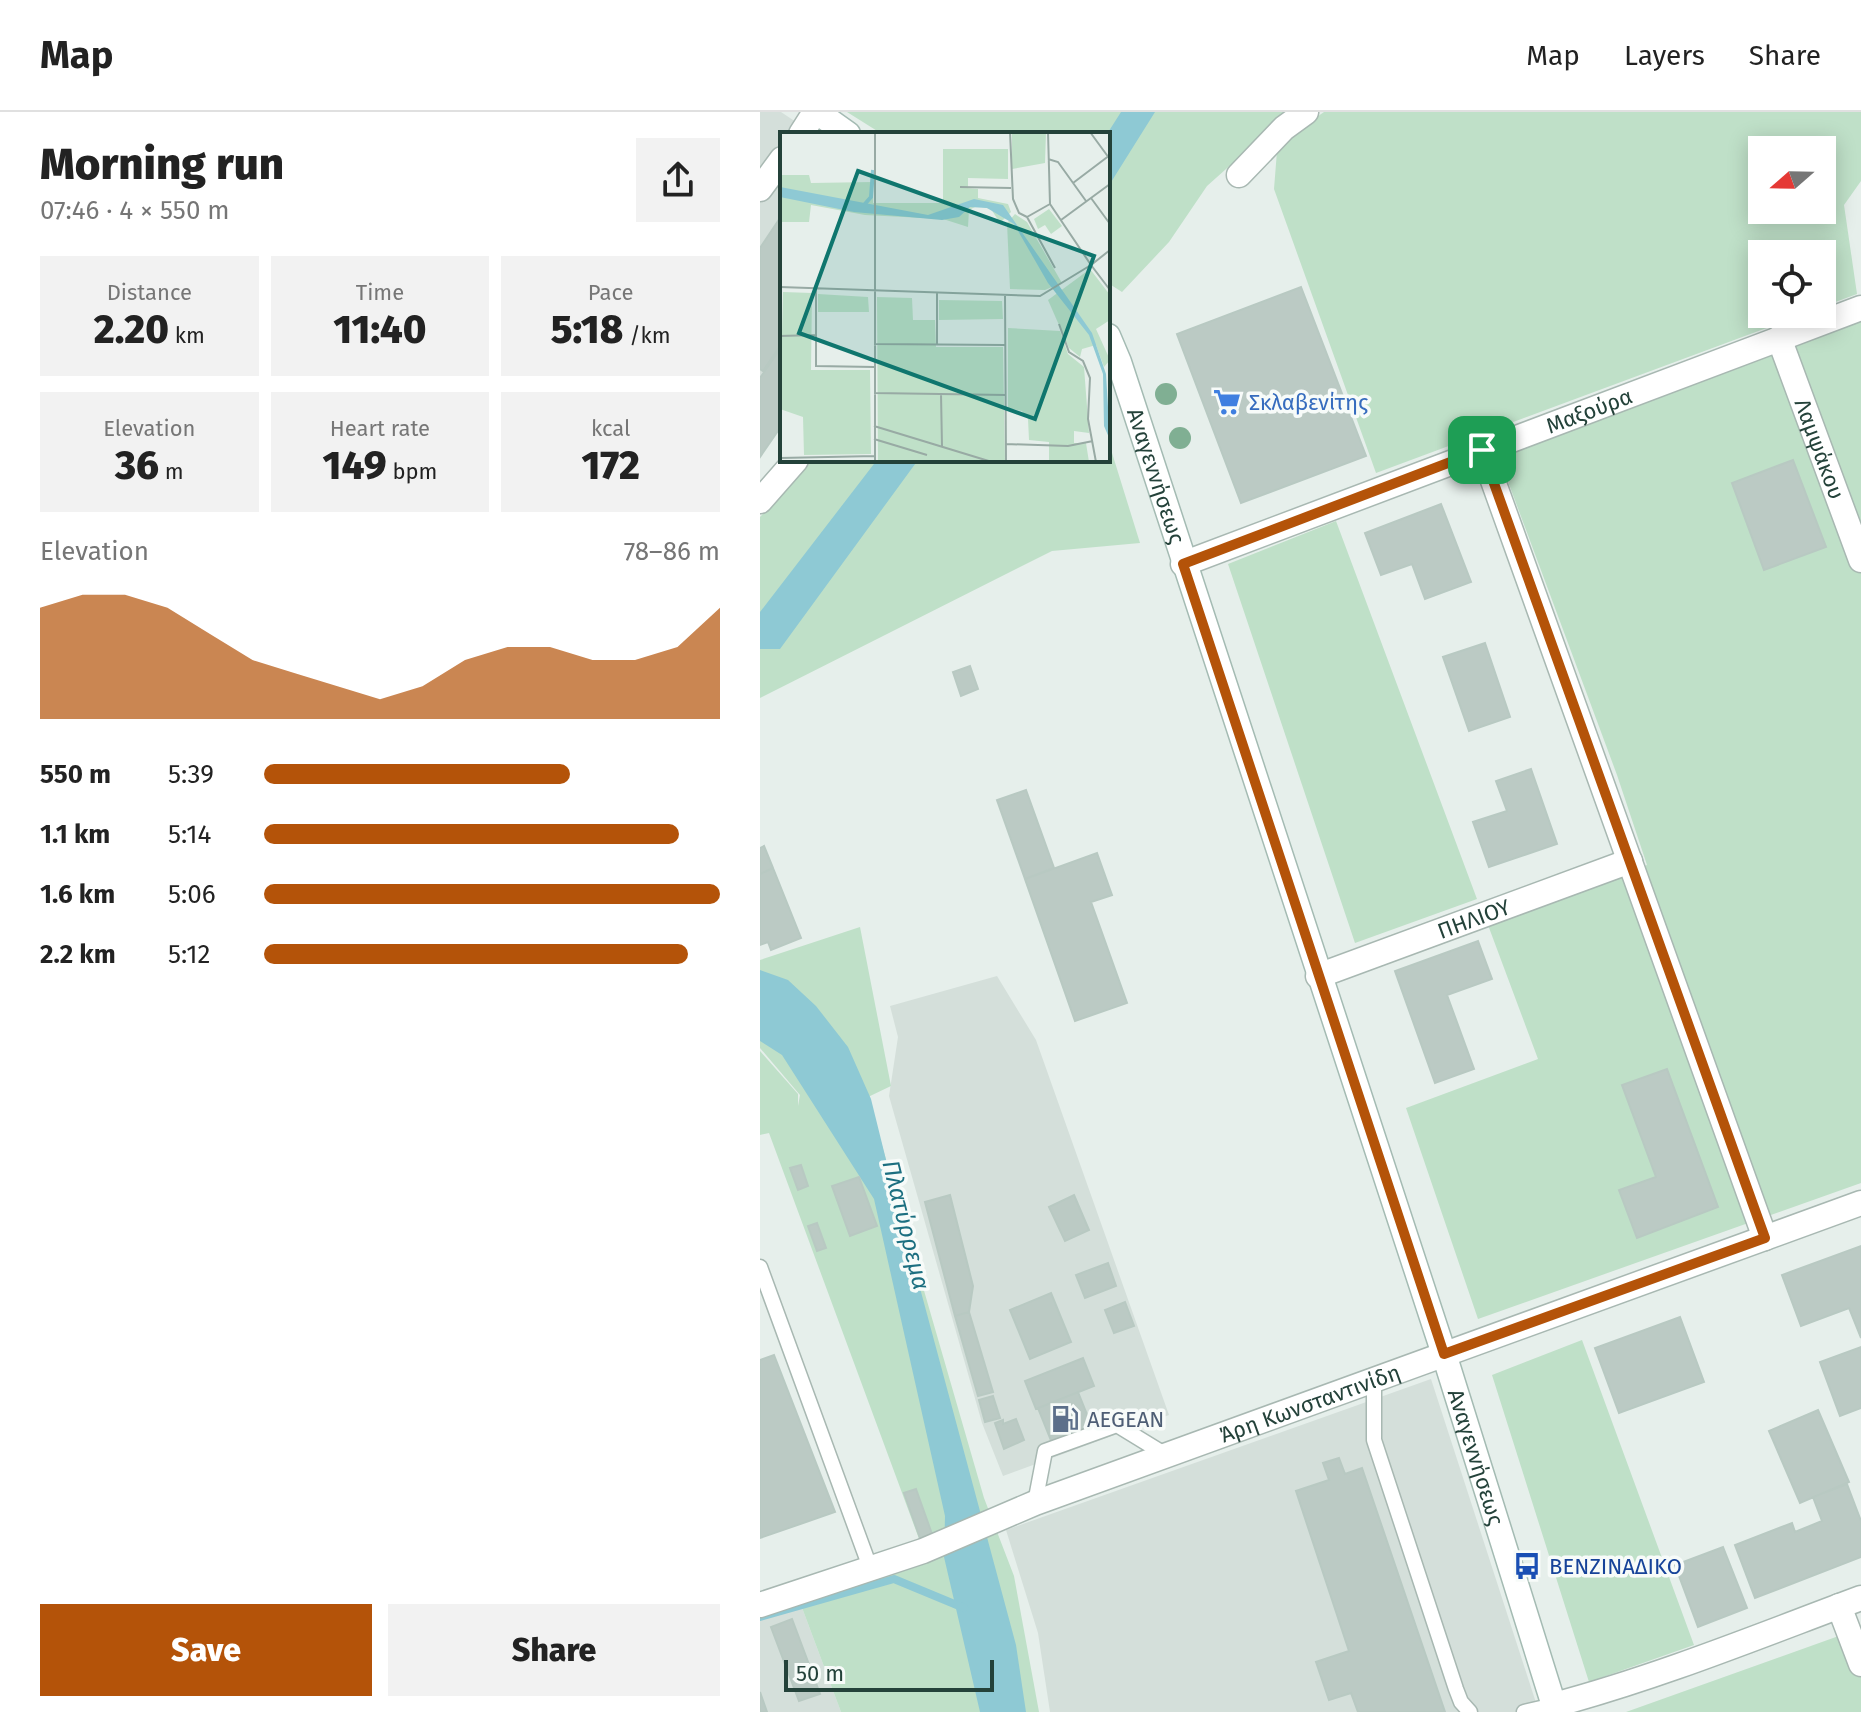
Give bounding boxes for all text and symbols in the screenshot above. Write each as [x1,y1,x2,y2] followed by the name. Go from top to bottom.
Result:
[40,32,113,78] text: Map
[1526,39,1580,72] text: Map
[1624,39,1705,72] text: Layers
[1749,39,1821,72] text: Share
[780,132,1110,462] inset map
[1748,136,1836,224] north arrow
[1748,136,1836,328] map controls
[40,138,284,191] text: Morning run
[636,138,720,222] button: share
[40,195,230,226] text: 07:46 · 4 × 550 m
[1748,240,1836,328] button: locate
[107,279,192,306] text: Distance
[356,279,404,306] text: Time
[588,279,633,306] text: Pace
[94,306,169,354] text: 2.20
[333,306,427,354] text: 11:40
[551,306,623,354] text: 5:18
[169,322,205,349] text: km
[623,322,671,349] text: /km
[1542,383,1636,440] street label: Μαξούρα
[1212,387,1242,417] supermarket icon: Σκλαβενίτης
[1249,389,1368,416] place label: Σκλαβενίτης
[1789,395,1850,503] street label: Λαμψάκου
[1121,405,1191,547] street label: Αναγεννήσεως
[103,415,195,442] text: Elevation
[330,415,430,442] text: Heart rate
[591,415,630,442] text: kcal
[1448,416,1516,484] pin
[1460,428,1504,472] icon: arrive
[115,442,159,490] text: 36
[323,442,387,490] text: 149
[581,442,640,490] text: 172
[159,458,184,485] text: m
[387,458,437,485] text: bpm
[40,536,149,567] text: Elevation
[624,536,720,567] text: 78–86 m
[40,759,111,790] text: 550 m
[168,759,214,790] text: 5:39
[40,819,110,850] text: 1.1 km
[168,819,211,850] text: 5:14
[40,879,115,910] text: 1.6 km
[168,879,216,910] text: 5:06
[1434,893,1514,945] street label: ΠΗΛΙΟΥ
[40,939,116,970] text: 2.2 km
[168,939,210,970] text: 5:12
[876,1157,936,1293] water label: Πλατύρρεμα
[1216,1359,1404,1449] street label: Άρη Κωνσταντινίδη
[1442,1386,1510,1529] street label: Αναγεννήσεως
[1050,1404,1080,1434] fuel station icon: AEGEAN
[1087,1406,1164,1433] place label: AEGEAN
[1512,1551,1542,1581] bus stop icon: ΒΕΝΖΙΝΑΔΙΚΟ
[1549,1553,1682,1580] place label: ΒΕΝΖΙΝΑΔΙΚΟ
[40,1604,372,1696] button: Save
[388,1604,720,1696] button: Share
[784,1656,994,1692] scale bar
[796,1660,844,1687] text: 50 m

